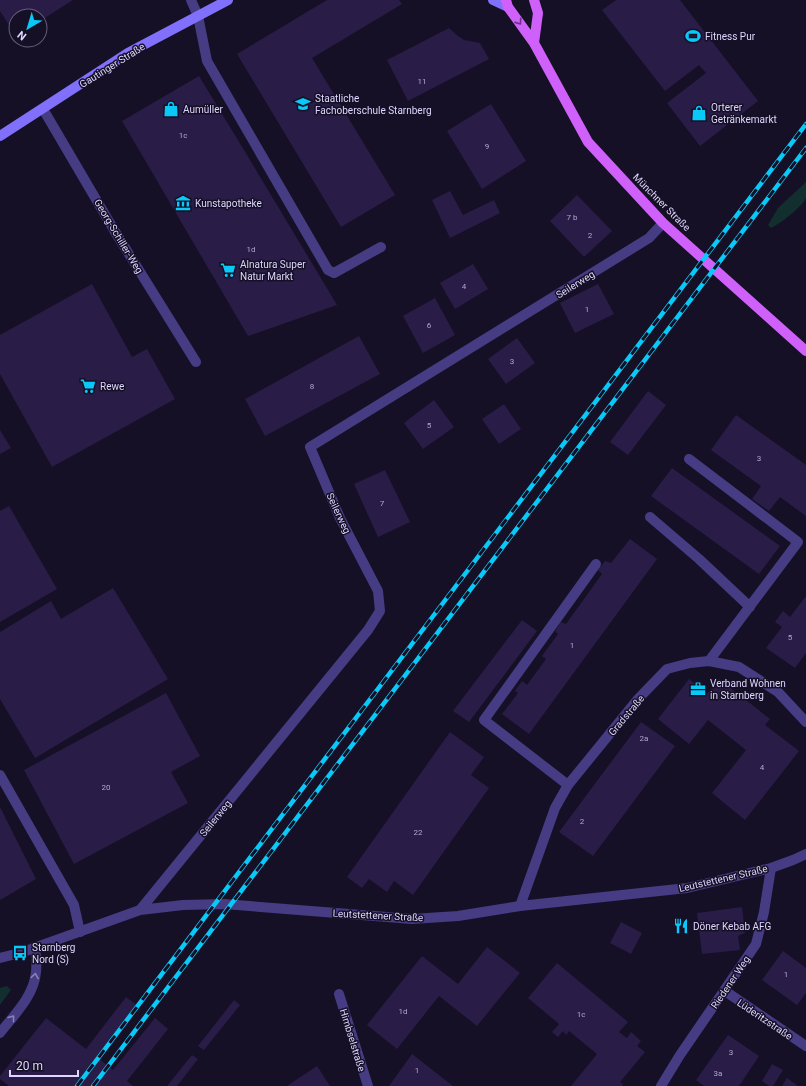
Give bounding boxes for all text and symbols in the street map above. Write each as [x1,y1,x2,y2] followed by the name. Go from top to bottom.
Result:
[8,8,48,48] north arrow
[514,18,522,25] one-way arrow
[684,27,702,45] sports icon: Fitness Pur
[15,28,29,43] text: N
[705,31,756,42] place label: Fitness Pur
[78,41,147,90] street label: Gautinger Straße
[418,77,427,86] house number: 11
[315,93,432,116] place label: Staatliche Fachoberschule Starnberg
[294,95,312,113] school or university icon: Staatliche Fachoberschule Starnberg
[162,100,180,118] shop icon: Aumüller
[711,102,777,125] place label: Orterer Getränkemarkt
[183,104,223,115] place label: Aumüller
[690,104,708,122] shop icon: Orterer Getränkemarkt
[179,131,187,140] house number: 1c
[485,142,489,151] house number: 9
[631,171,693,233] street label: Münchner Straße
[174,194,192,212] museum icon: Kunstapotheke
[92,197,145,275] street label: Georg-Schiller-Weg
[195,198,262,209] place label: Kunstapotheke
[567,213,578,222] house number: 7 b
[588,231,593,240] house number: 2
[246,245,256,254] house number: 1d
[240,259,306,282] place label: Alnatura Super Natur Markt
[219,261,237,279] supermarket icon: Alnatura Super Natur Markt
[554,268,597,301] street label: Seilerweg
[462,282,467,291] house number: 4
[585,305,589,314] house number: 1
[427,321,432,330] house number: 6
[510,357,514,366] house number: 3
[79,377,97,395] supermarket icon: Rewe
[100,381,124,392] place label: Rewe
[310,382,315,391] house number: 8
[427,421,432,430] house number: 5
[757,454,761,463] house number: 3
[324,491,353,535] street label: Seilerweg
[380,499,385,508] house number: 7
[788,633,793,642] house number: 5
[570,641,574,650] house number: 1
[710,678,786,701] place label: Verband Wohnen in Starnberg
[689,680,707,698] office icon: Verband Wohnen in Starnberg
[606,693,646,738] street label: Gradstraße
[640,734,648,743] house number: 2a
[760,763,765,772] house number: 4
[102,783,111,792] house number: 20
[197,798,233,839] street label: Seilerweg
[580,817,585,826] house number: 2
[414,828,423,837] house number: 22
[678,863,769,894] street label: Leutstettener Straße
[332,908,424,923] street label: Leutstettener Straße
[672,917,690,935] restaurant icon: Döner Kebab AFG
[693,921,772,932] place label: Döner Kebab AFG
[32,942,75,966] place label: Starnberg Nord (S)
[11,944,29,962] bus stop icon: Starnberg Nord (S)
[709,954,752,1011] street label: Riedener Weg
[784,970,788,979] house number: 1
[30,973,39,979] one-way arrow
[735,997,794,1042] street label: Lüderitzstraße
[338,1007,367,1073] street label: Himbselstraße
[398,1007,408,1016] house number: 1d
[577,1010,585,1019] house number: 1c
[7,1015,14,1022] one-way arrow
[729,1048,733,1057] house number: 3
[10,1052,78,1078] scale bar
[16,1059,43,1073] text: 20 m
[415,1066,419,1075] house number: 1
[714,1069,722,1078] house number: 3a

